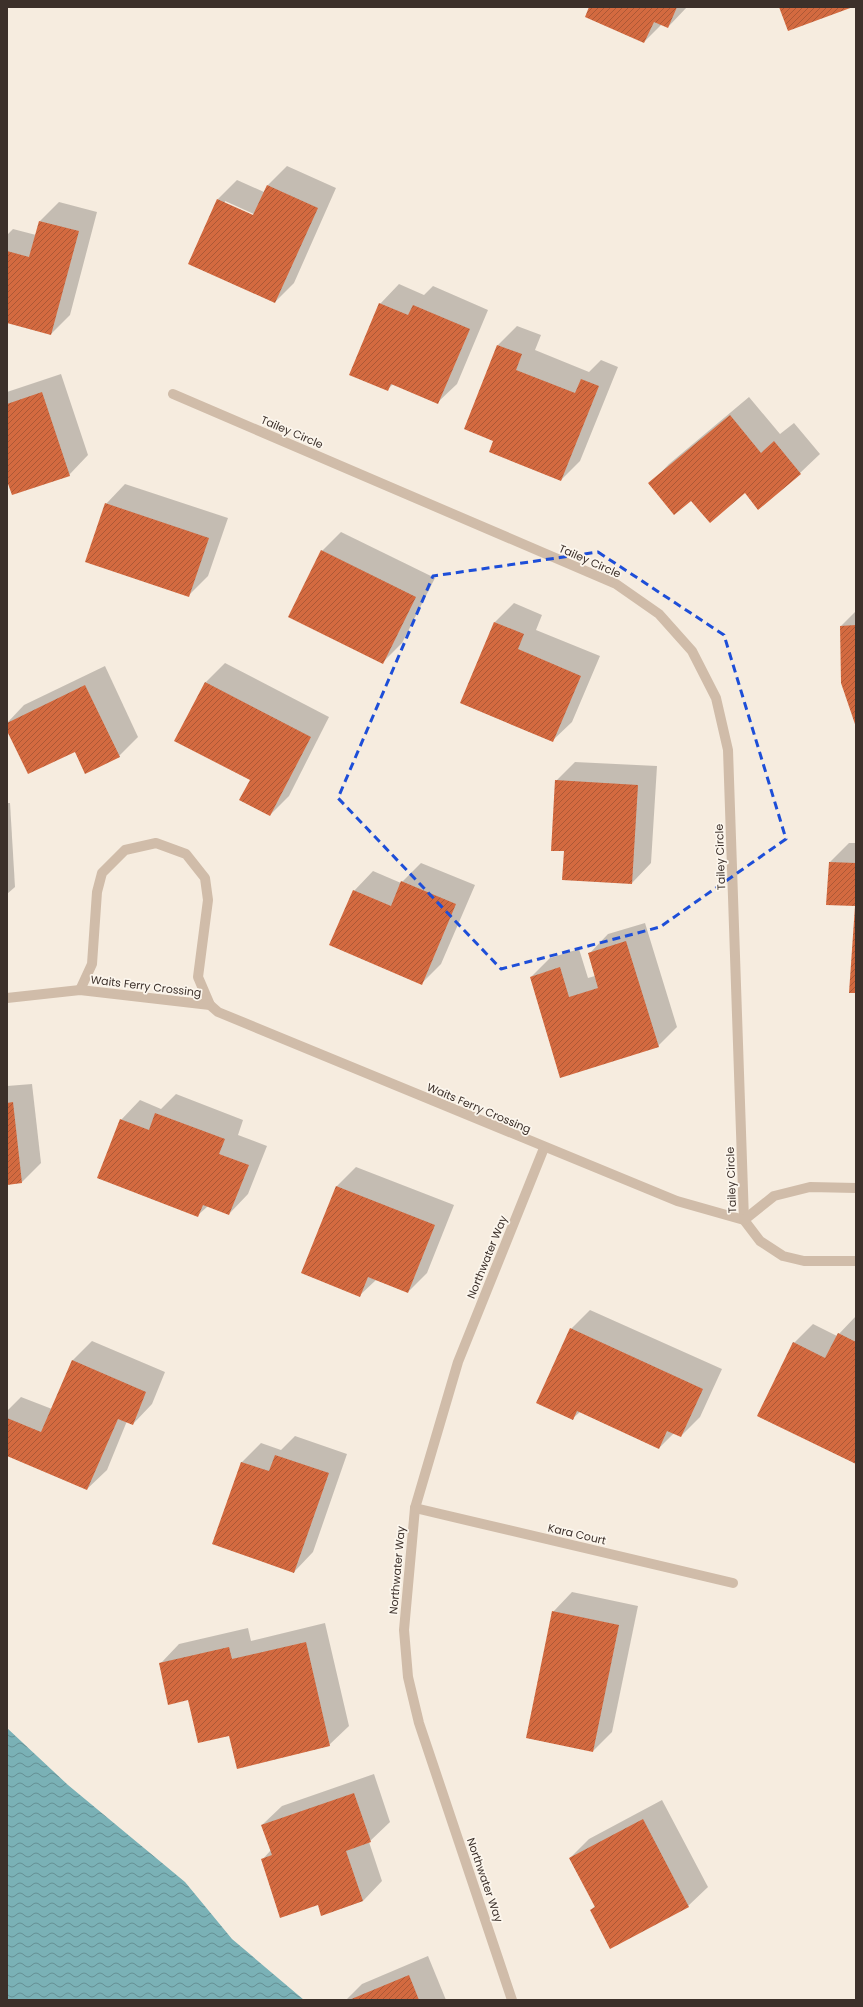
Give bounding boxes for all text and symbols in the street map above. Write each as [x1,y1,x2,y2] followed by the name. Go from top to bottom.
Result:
[258,412,326,452] street label: Tailey Circle
[556,540,624,582] street label: Tailey Circle
[711,823,729,890] street label: Tailey Circle
[90,971,202,1001] street label: Waits Ferry Crossing
[425,1079,533,1137] street label: Waits Ferry Crossing
[722,1146,740,1213] street label: Tailey Circle
[463,1212,511,1301] street label: Northwater Way
[546,1520,608,1548] street label: Kara Court
[385,1524,409,1615] street label: Northwater Way
[463,1836,507,1925] street label: Northwater Way

